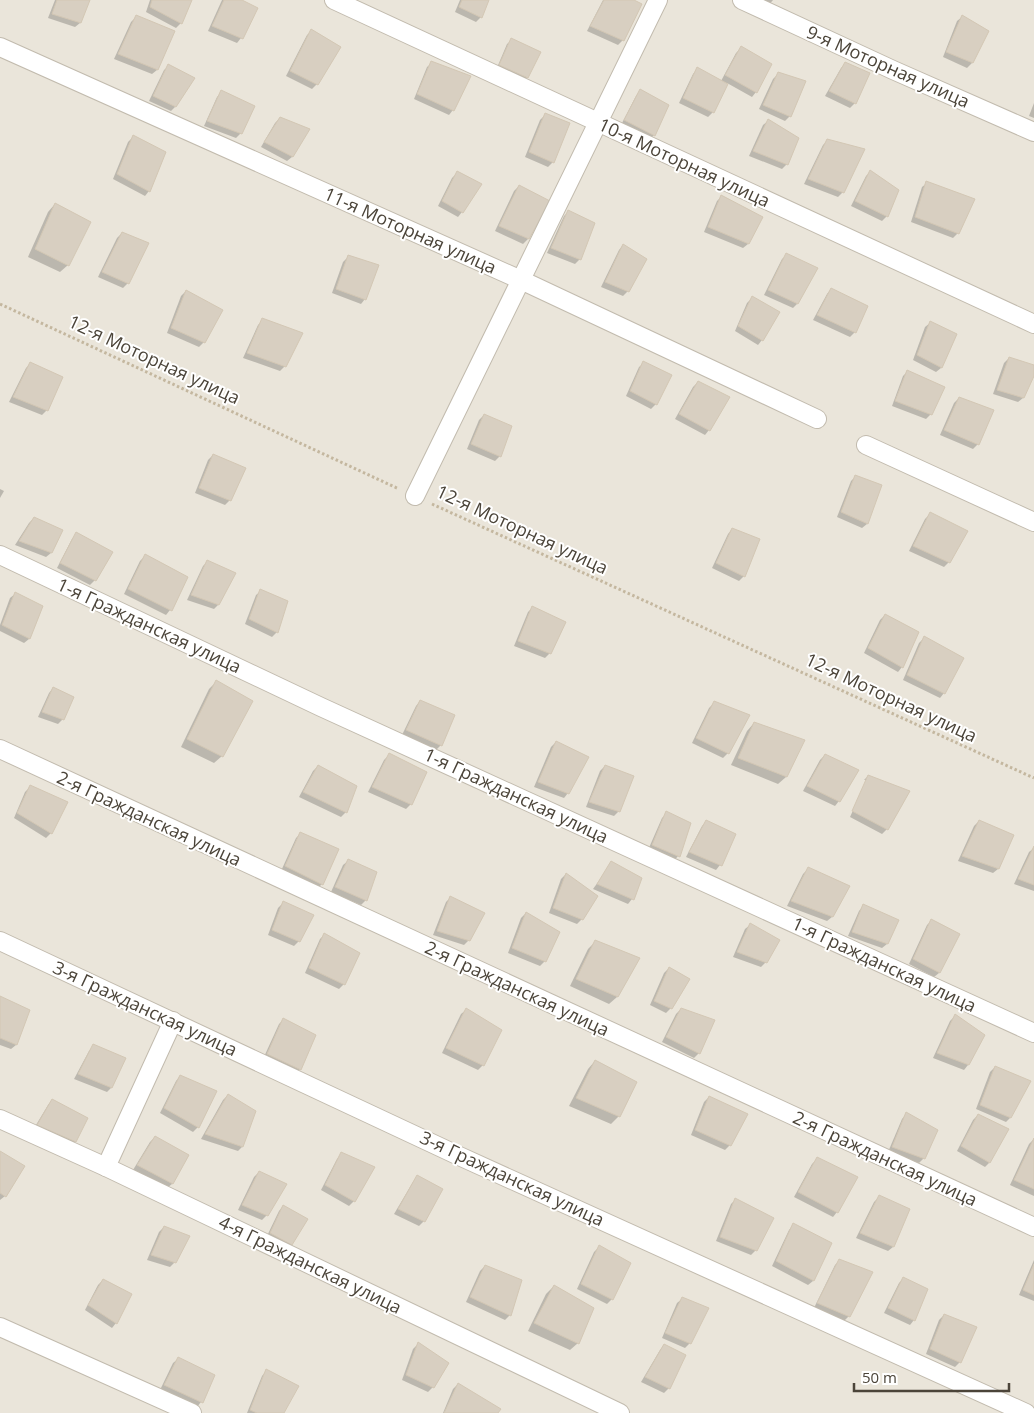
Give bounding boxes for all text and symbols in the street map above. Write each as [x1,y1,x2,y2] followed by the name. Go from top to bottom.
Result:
[803,19,974,113] street label: 9-я Моторная улица
[595,112,774,212] street label: 10-я Моторная улица
[320,181,500,279] street label: 11-я Моторная улица
[65,309,244,409] street label: 12-я Моторная улица
[433,479,612,579] street label: 12-я Моторная улица
[53,572,245,678] street label: 1-я Гражданская улица
[802,647,981,747] street label: 12-я Моторная улица
[420,742,612,848] street label: 1-я Гражданская улица
[53,765,245,871] street label: 2-я Гражданская улица
[788,911,980,1017] street label: 1-я Гражданская улица
[421,935,613,1041] street label: 2-я Гражданская улица
[49,955,241,1061] street label: 3-я Гражданская улица
[789,1105,981,1211] street label: 2-я Гражданская улица
[416,1125,608,1231] street label: 3-я Гражданская улица
[215,1209,406,1319] street label: 4-я Гражданская улица
[854,1360,1009,1392] scale bar
[862,1367,897,1387] text: 50 m

